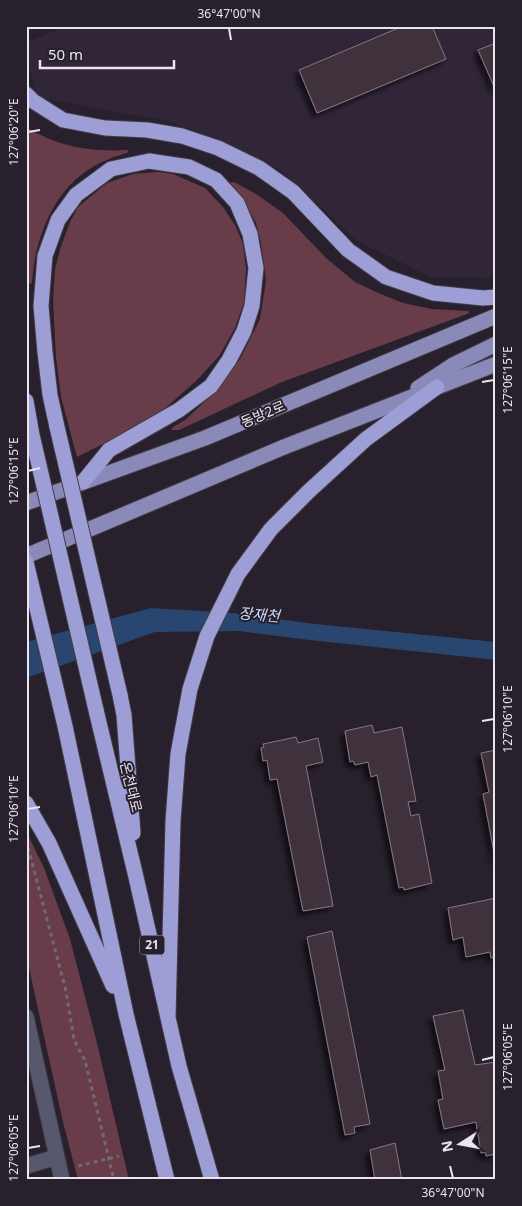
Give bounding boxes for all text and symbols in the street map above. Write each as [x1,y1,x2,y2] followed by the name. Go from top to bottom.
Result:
[197,5,261,22] text: 36°47'00"N
[40,38,174,70] scale bar
[48,44,83,64] text: 50 m
[5,98,22,166] text: 127°06'20"E
[499,346,516,414] text: 127°06'15"E
[238,396,288,431] street label: 동방2로
[5,437,22,505] text: 127°06'15"E
[238,602,283,626] water label: 장재천
[499,685,516,753] text: 127°06'10"E
[116,760,147,814] street label: 온천대로
[5,775,22,843] text: 127°06'10"E
[140,936,164,954] road number: 21
[499,1023,516,1091] text: 127°06'05"E
[5,1114,22,1182] text: 127°06'05"E
[434,1118,484,1168] north arrow
[436,1139,457,1154] text: N
[421,1184,485,1201] text: 36°47'00"N

